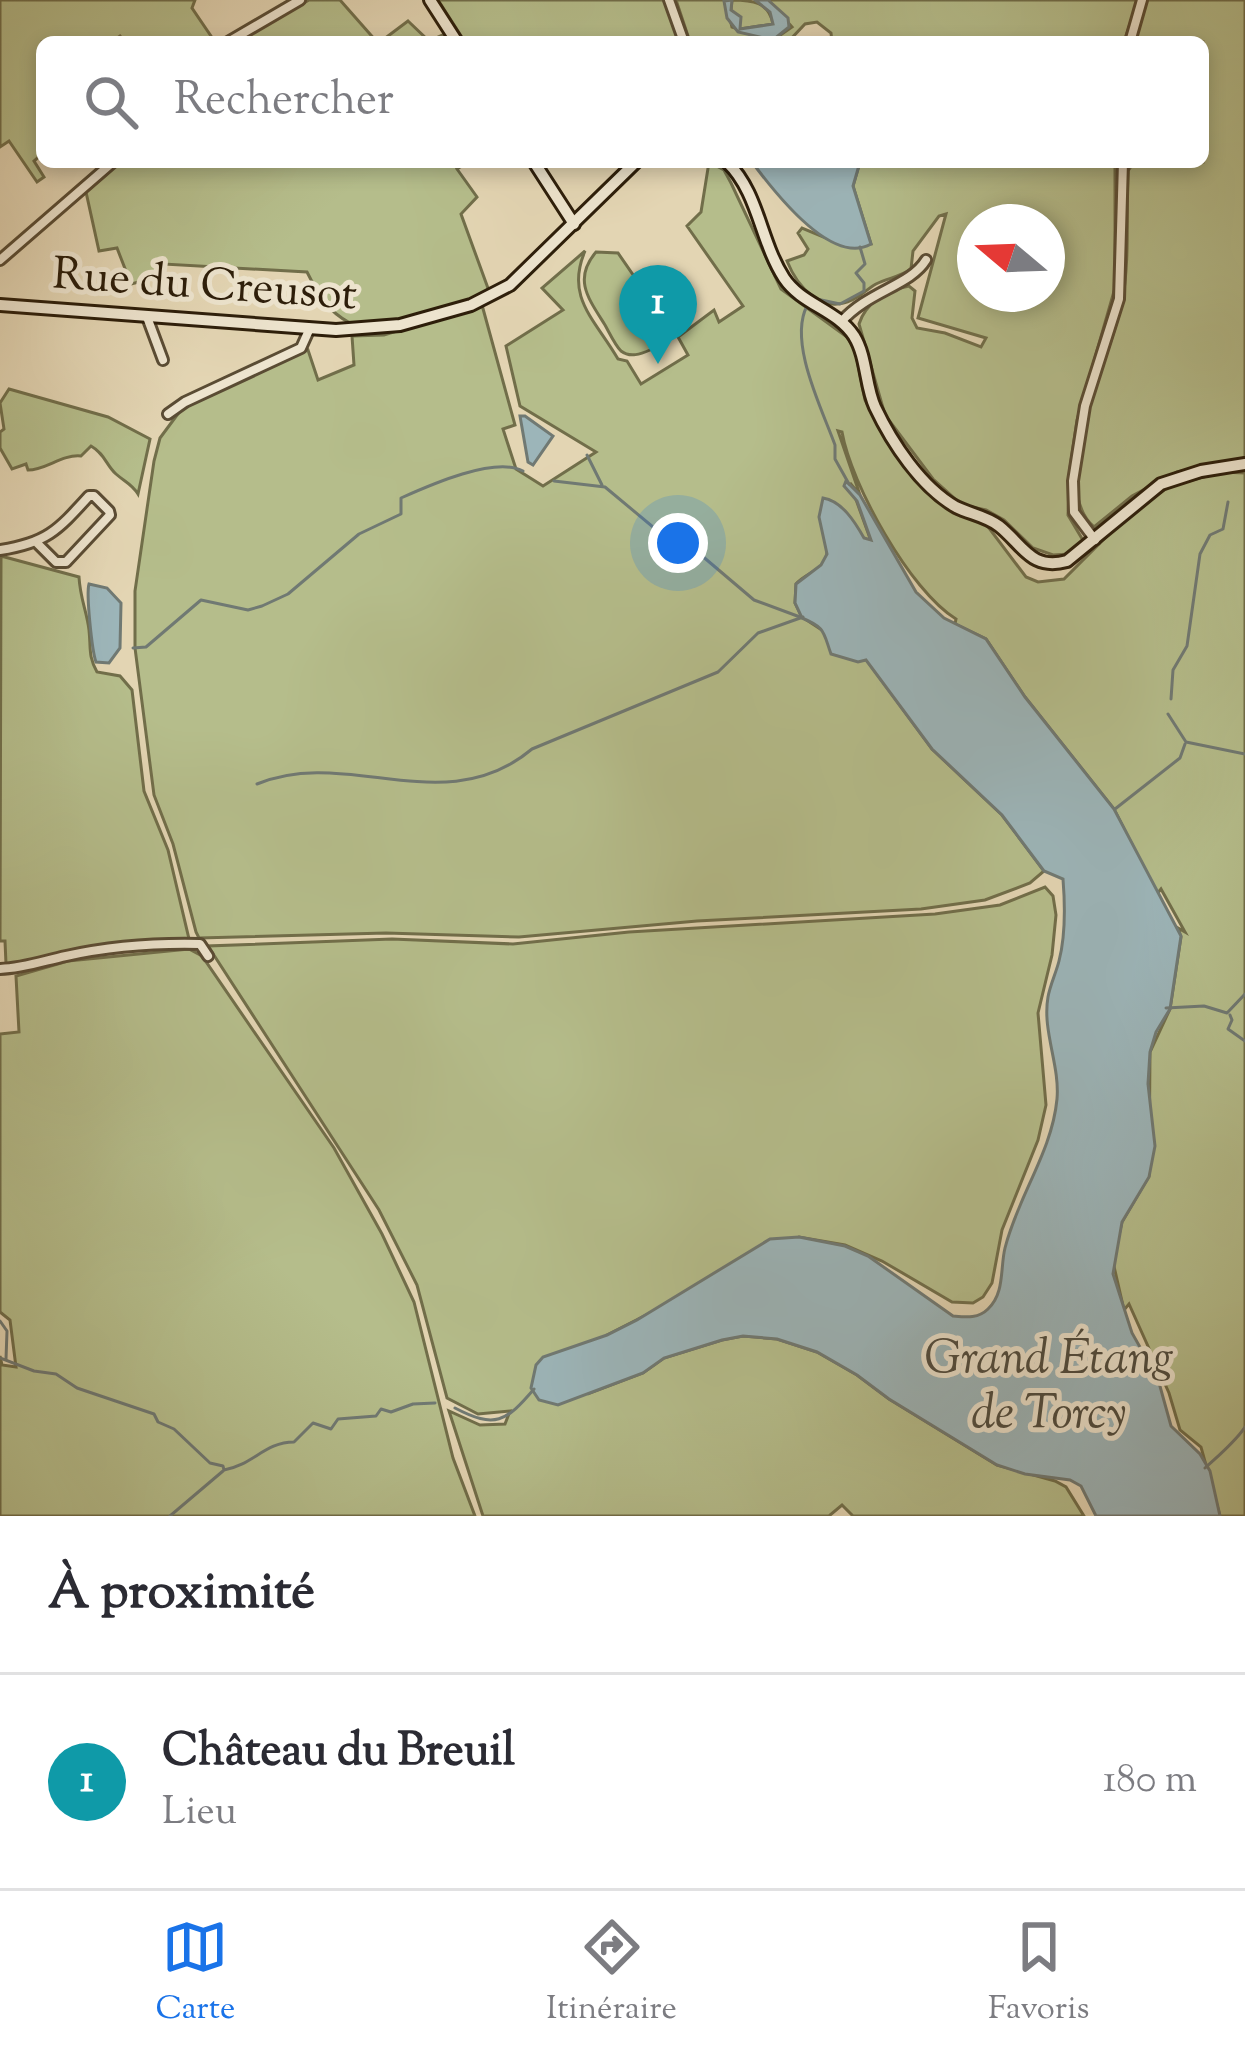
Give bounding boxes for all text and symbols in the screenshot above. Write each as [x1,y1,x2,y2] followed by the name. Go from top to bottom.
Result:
[36,36,1209,168] search box
[78,69,144,135] icon: search
[174,70,394,135] text: Rechercher
[957,204,1065,312] north arrow
[50,244,359,331] street label: Rue du Creusot
[619,265,697,364] pin: 1
[648,513,708,573] your location
[924,1326,1174,1450] water label: Grand Étang de Torcy
[48,1558,315,1631] text: À proximité
[162,1721,515,1786] text: Château du Breuil
[80,1754,94,1810] text: 1
[1103,1754,1197,1810] text: 180 m
[162,1786,237,1842] text: Lieu
[155,1914,235,2034] tab: Carte
[546,1914,677,2034] tab: Itinéraire
[988,1914,1090,2034] tab: Favoris

